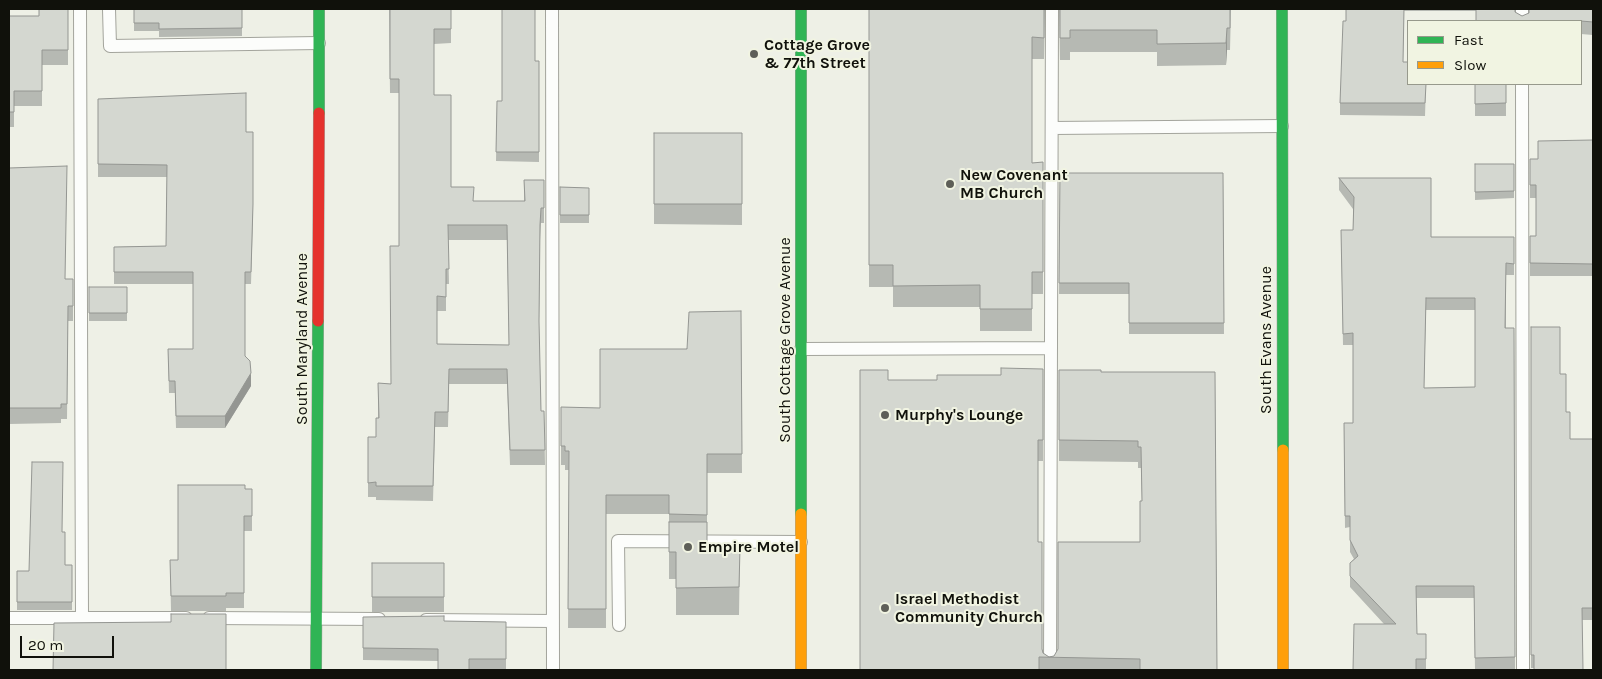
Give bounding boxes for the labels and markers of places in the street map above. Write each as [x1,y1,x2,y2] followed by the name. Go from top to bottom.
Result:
[764,35,870,73] place label: Cottage Grove & 77th Street
[748,48,760,60] marker: Cottage Grove & 77th Street
[960,165,1068,203] place label: New Covenant MB Church
[944,178,956,190] marker: New Covenant MB Church
[895,405,1023,425] place label: Murphy's Lounge
[879,409,891,421] marker: Murphy's Lounge
[698,537,799,557] place label: Empire Motel
[682,541,694,553] marker: Empire Motel
[895,589,1043,627] place label: Israel Methodist Community Church
[879,602,891,614] marker: Israel Methodist Community Church

